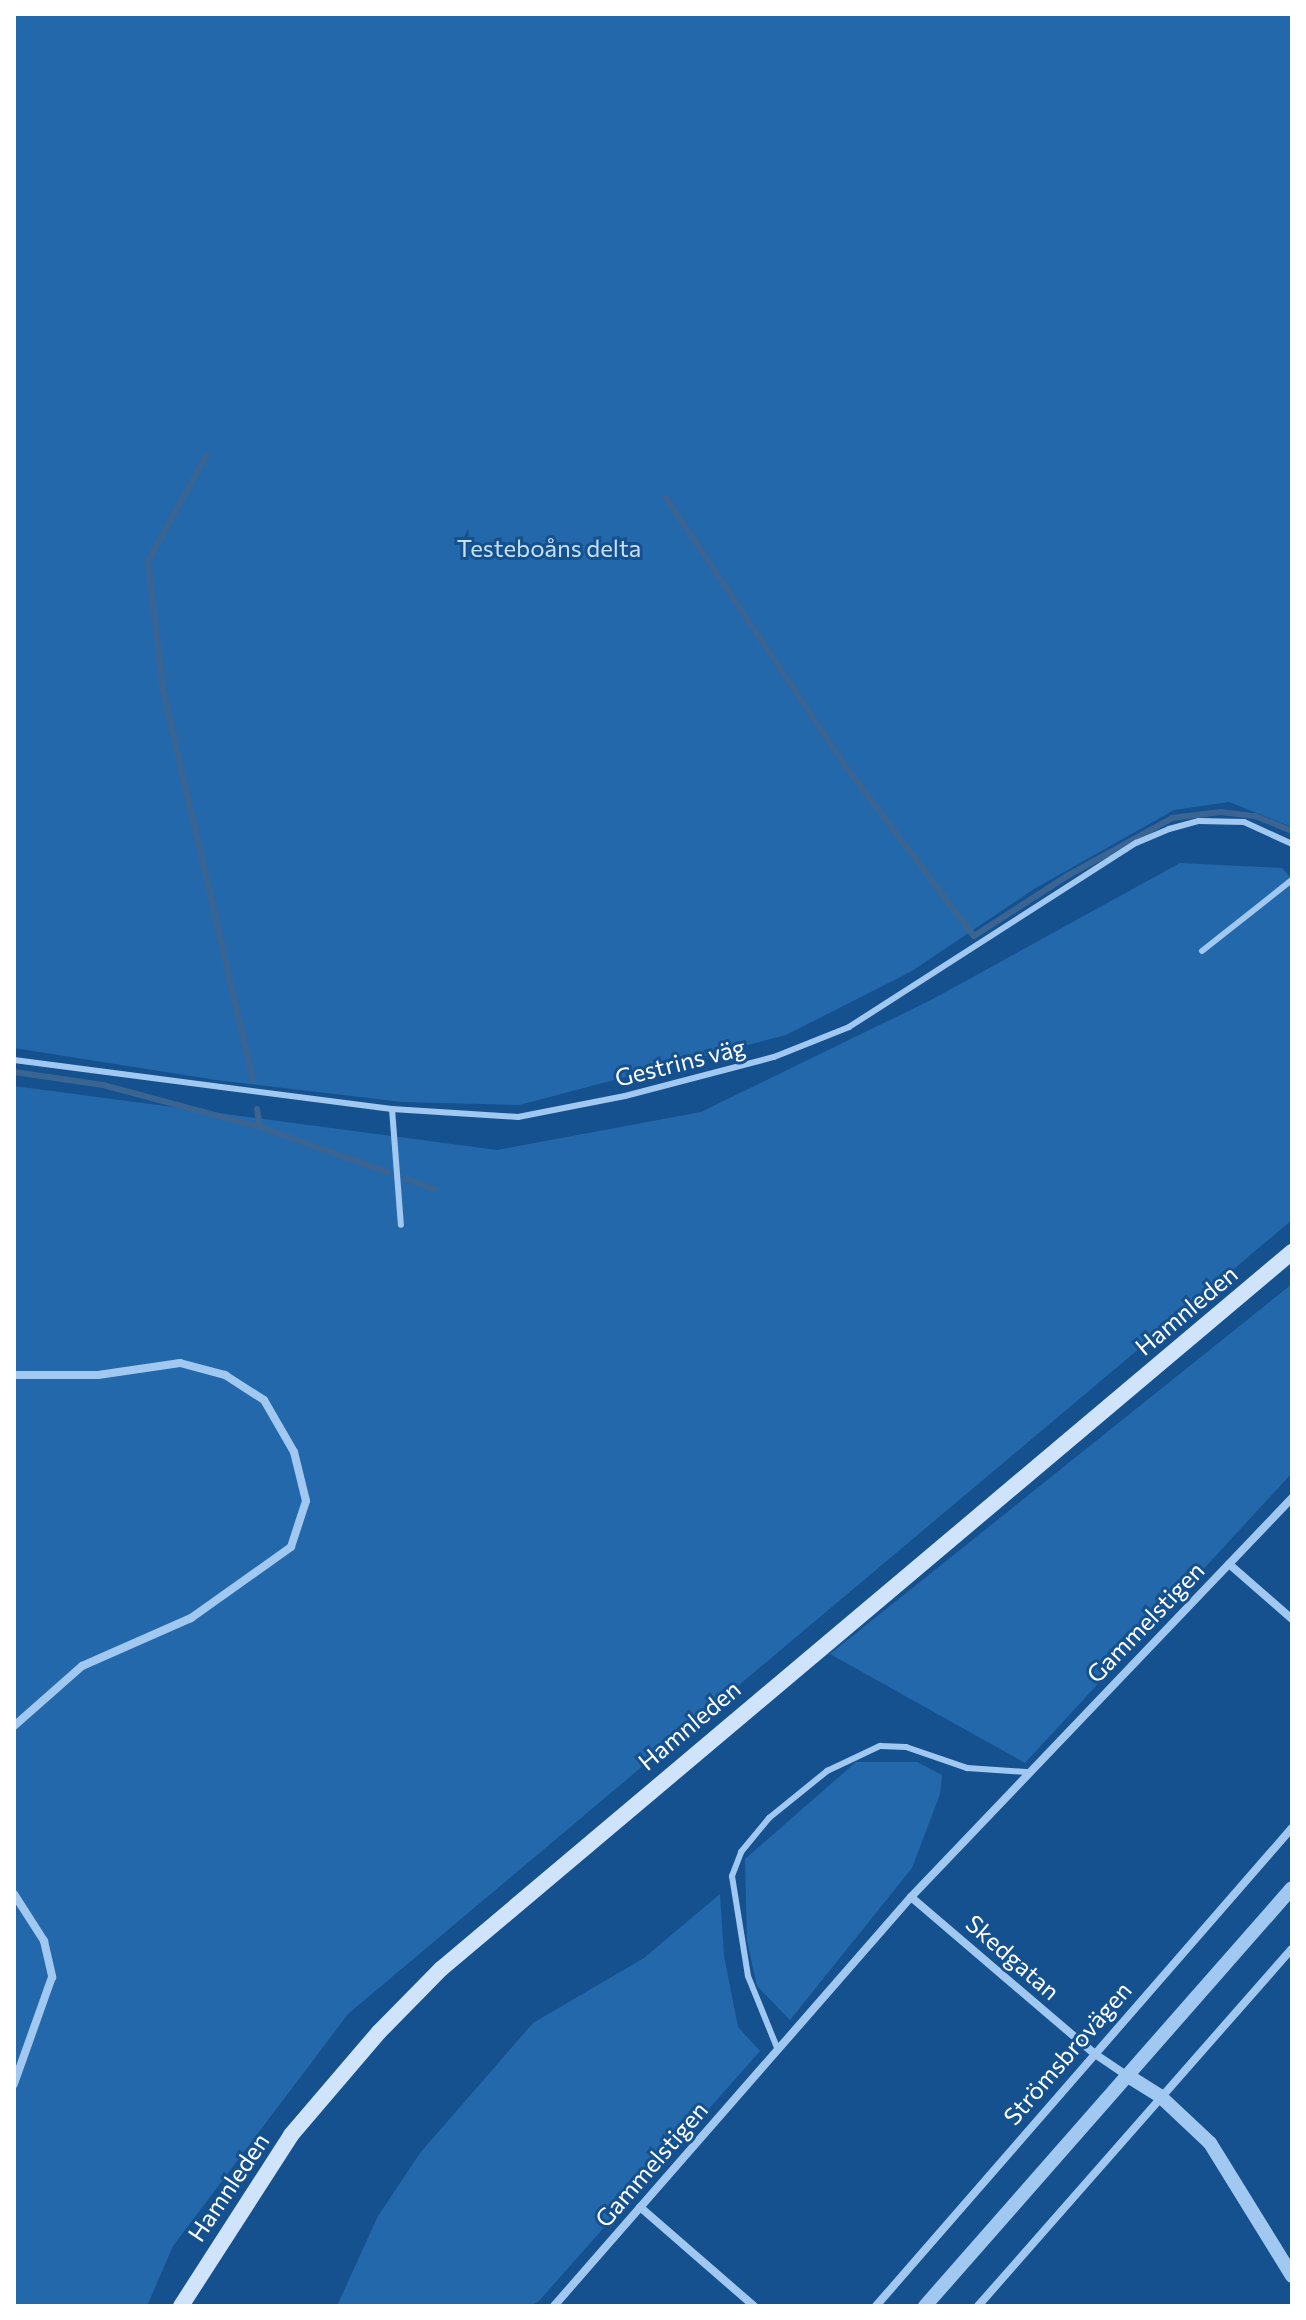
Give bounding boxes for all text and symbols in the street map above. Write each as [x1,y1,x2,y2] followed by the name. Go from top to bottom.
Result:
[457,534,641,562] park label: Testeboåns delta
[612,1032,748,1092] street label: Gestrins väg
[1129,1259,1243,1361] street label: Hamnleden
[1080,1556,1210,1688] street label: Gammelstigen
[632,1674,746,1776] street label: Hamnleden
[960,1909,1066,2005] street label: Skedgatan
[997,1976,1137,2130] street label: Strömsbrovägen
[589,2095,713,2233] street label: Gammelstigen
[181,2127,275,2247] street label: Hamnleden

